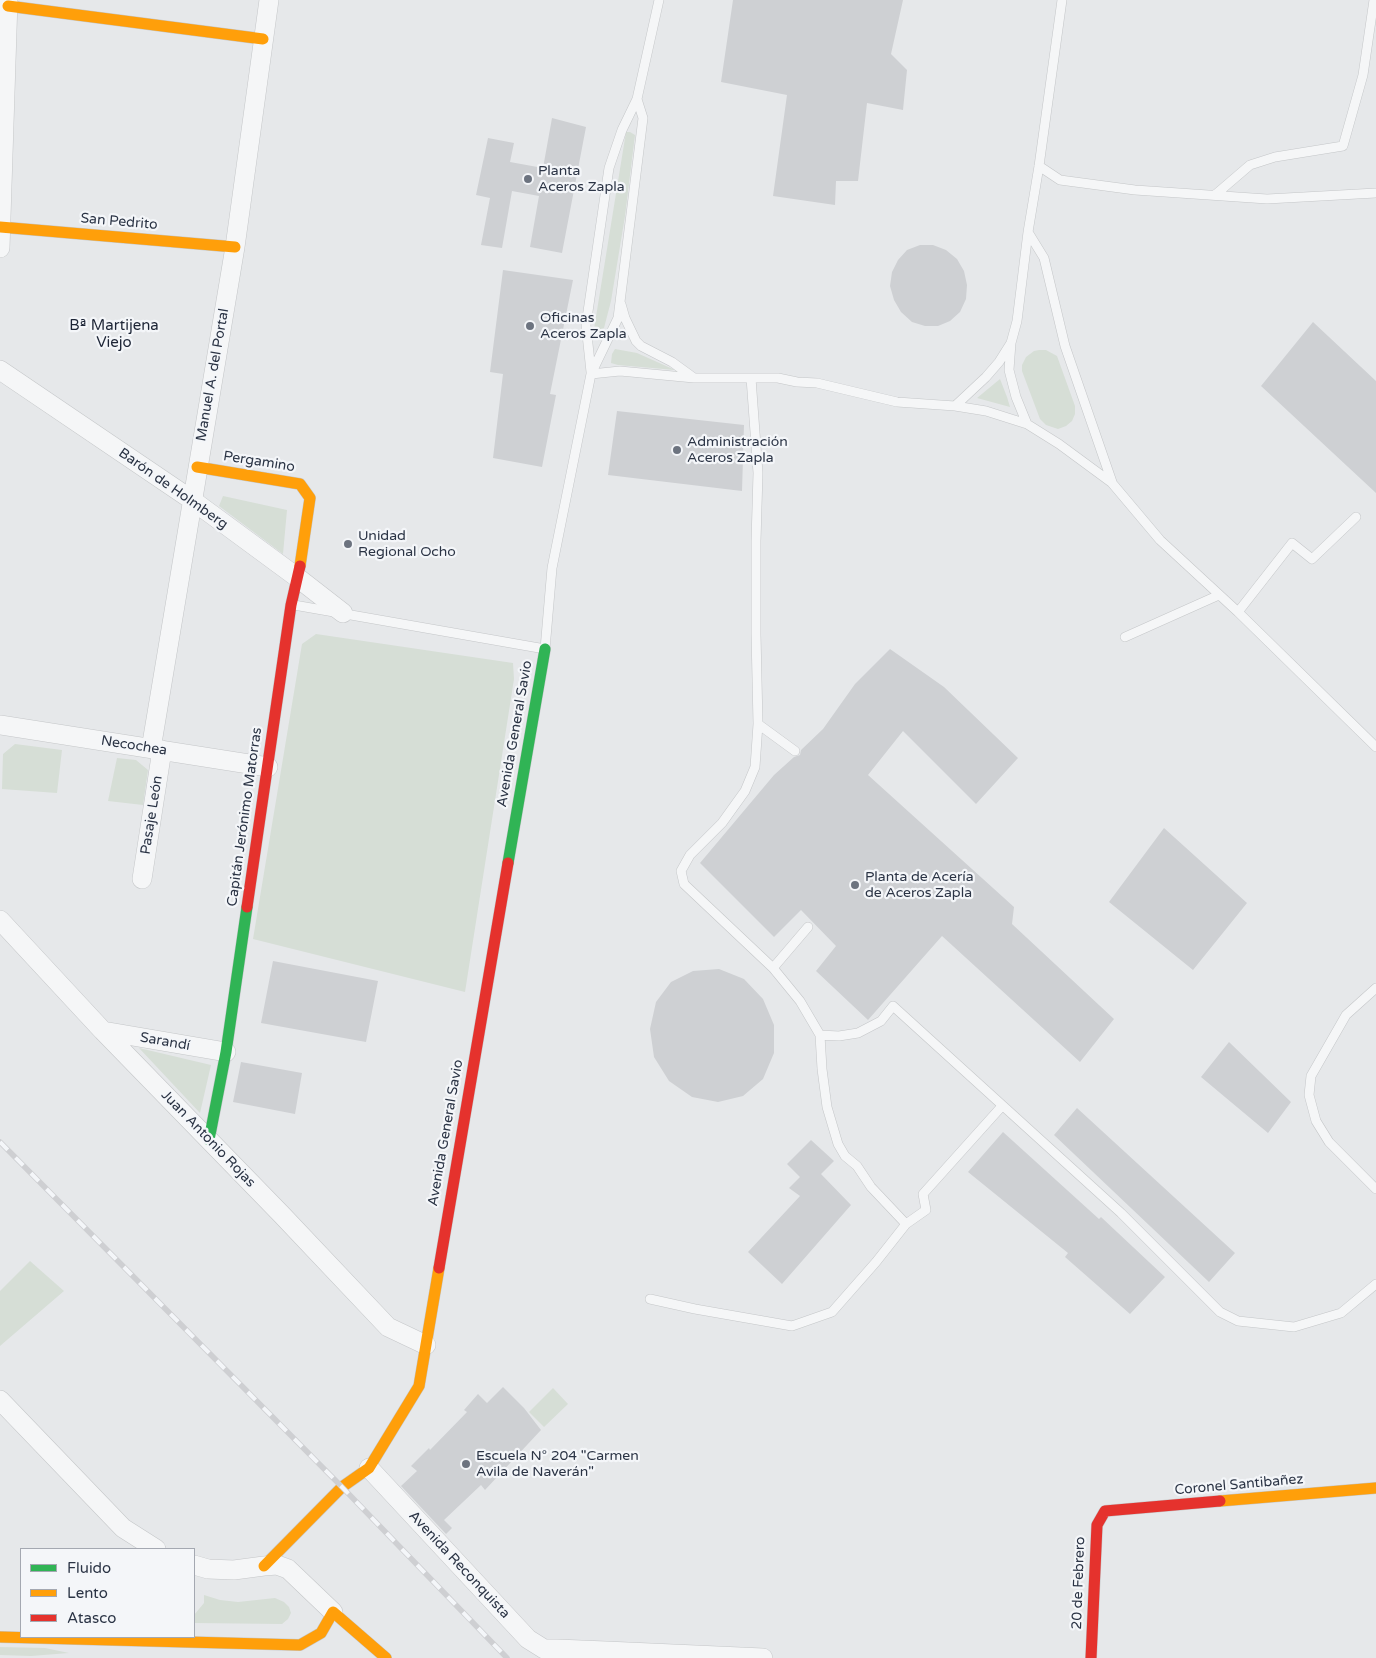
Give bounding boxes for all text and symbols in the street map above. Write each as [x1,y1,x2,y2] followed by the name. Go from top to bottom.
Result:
[538,163,625,196] place label: Planta Aceros Zapla
[522,173,534,185] marker: Planta Aceros Zapla
[80,210,158,234] street label: San Pedrito
[193,307,233,443] street label: Manuel A. del Portal
[540,310,627,342] place label: Oficinas Aceros Zapla
[69,317,159,352] district label: Bª Martijena Viejo
[524,320,536,332] marker: Oficinas Aceros Zapla
[687,434,788,467] place label: Administración Aceros Zapla
[671,444,683,456] marker: Administración Aceros Zapla
[115,445,231,533] street label: Barón de Holmberg
[222,448,296,476] street label: Pergamino
[358,528,456,560] place label: Unidad Regional Ocho
[342,538,354,550] marker: Unidad Regional Ocho
[494,659,536,809] street label: Avenida General Savio
[224,726,266,908] street label: Capitán Jerónimo Matorras
[100,732,168,760] street label: Necochea
[137,774,167,856] street label: Pasaje León
[865,869,974,902] place label: Planta de Acería de Aceros Zapla
[849,879,861,891] marker: Planta de Acería de Aceros Zapla
[139,1029,191,1055] street label: Sarandí
[425,1058,467,1208] street label: Avenida General Savio
[157,1087,259,1191] street label: Juan Antonio Rojas
[476,1448,639,1480] place label: Escuela N° 204 "Carmen Avila de Naverán"
[460,1458,472,1470] marker: Escuela N° 204 "Carmen Avila de Naverán"
[1174,1471,1304,1499] street label: Coronel Santibañez
[405,1508,513,1622] street label: Avenida Reconquista
[1069,1536,1089,1630] street label: 20 de Febrero
[20,1548,195,1638] legend
[67,1559,111,1577] text: Fluido
[67,1584,108,1602] text: Lento
[67,1609,116,1627] text: Atasco

